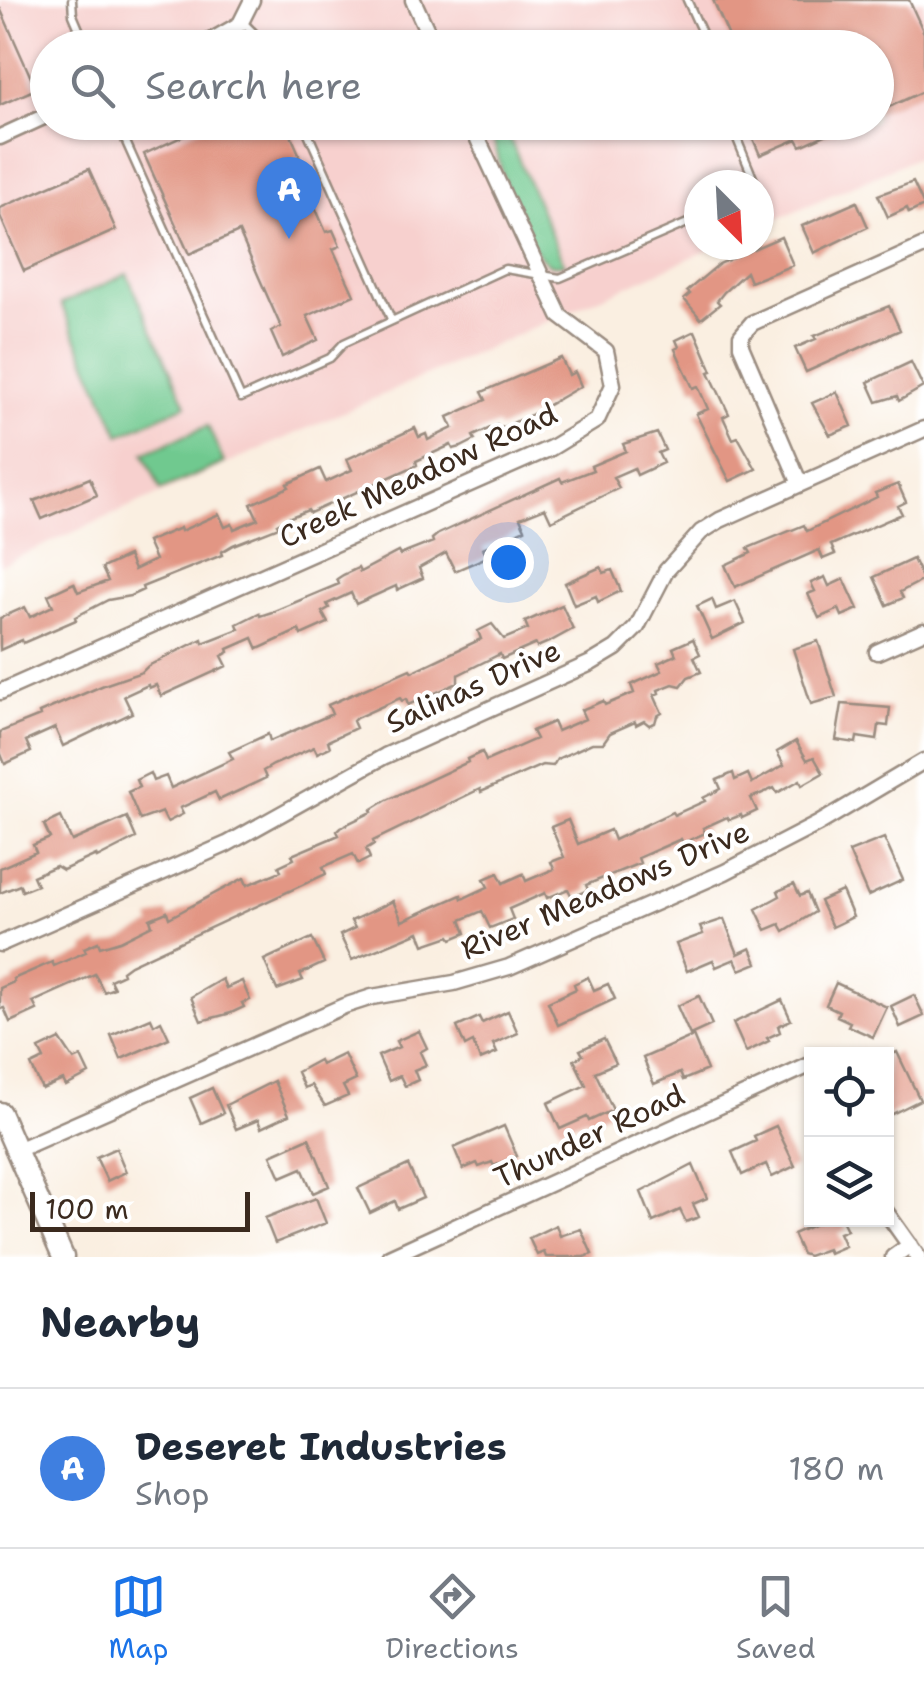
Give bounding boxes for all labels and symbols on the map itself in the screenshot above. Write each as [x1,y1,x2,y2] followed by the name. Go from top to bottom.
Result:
[256,156,322,239] pin: A
[684,170,774,260] north arrow
[272,392,564,558] street label: Creek Meadow Road
[483,537,534,588] your location
[379,629,567,743] street label: Salinas Drive
[454,811,756,969] street label: River Meadows Drive
[487,1074,691,1198] street label: Thunder Road
[30,1187,250,1232] scale bar

